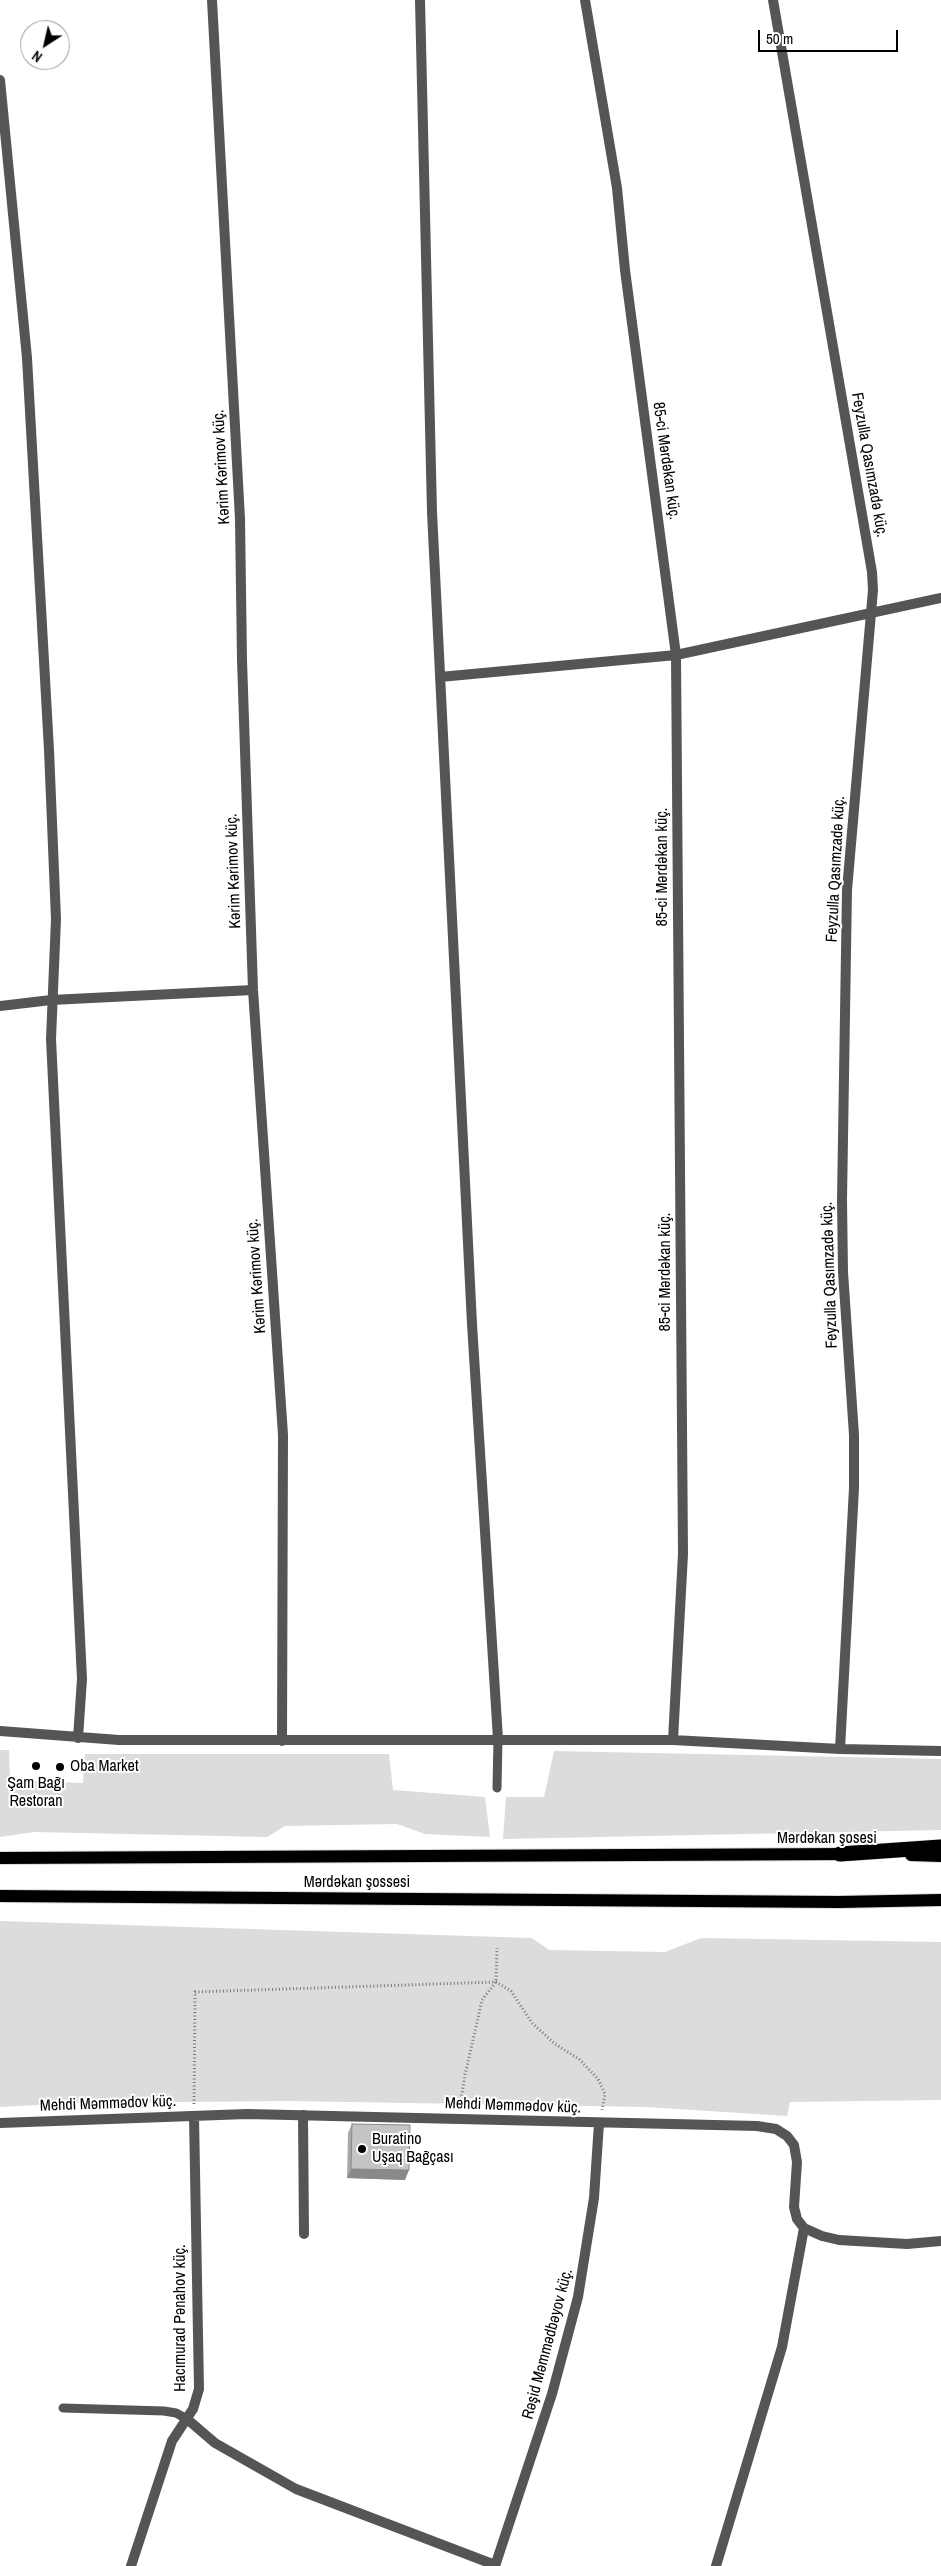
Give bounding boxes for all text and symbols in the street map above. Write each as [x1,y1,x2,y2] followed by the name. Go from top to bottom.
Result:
[20,20,70,70] north arrow
[761,20,901,52] scale bar
[766,28,793,49] text: 50 m
[28,47,46,66] text: N
[847,391,891,539] street label: Feyzulla Qasımzadə küç.
[648,401,684,521] street label: 85-ci Mərdəkan küç.
[209,409,235,525] street label: Kərim Kərimov küç.
[823,795,849,943] street label: Feyzulla Qasımzadə küç.
[653,808,673,926] street label: 85-ci Mərdəkan küç.
[222,813,246,929] street label: Kərim Kərimov küç.
[818,1201,842,1349] street label: Feyzulla Qasımzadə küç.
[656,1213,676,1331] street label: 85-ci Mərdəkan küç.
[243,1218,271,1334] street label: Kərim Kərimov küç.
[70,1757,139,1777] place label: Oba Market
[30,1760,42,1772] marker: Şam Bağı Restoran
[54,1761,66,1773] marker: Oba Market
[7,1774,65,1812] place label: Şam Bağı Restoran
[777,1829,877,1849] street label: Mərdəkan şosesi
[304,1873,410,1893] street label: Mərdəkan şossesi
[40,2092,176,2116] street label: Mehdi Məmmədov küç.
[445,2094,581,2118] street label: Mehdi Məmmədov küç.
[372,2130,454,2168] place label: Buratino Uşaq Bağçası
[356,2143,368,2155] marker: Buratino Uşaq Bağçası
[171,2244,191,2392] street label: Hacımurad Pənahov küç.
[519,2267,577,2421] street label: Rəşid Məmmədbəyov küç.

